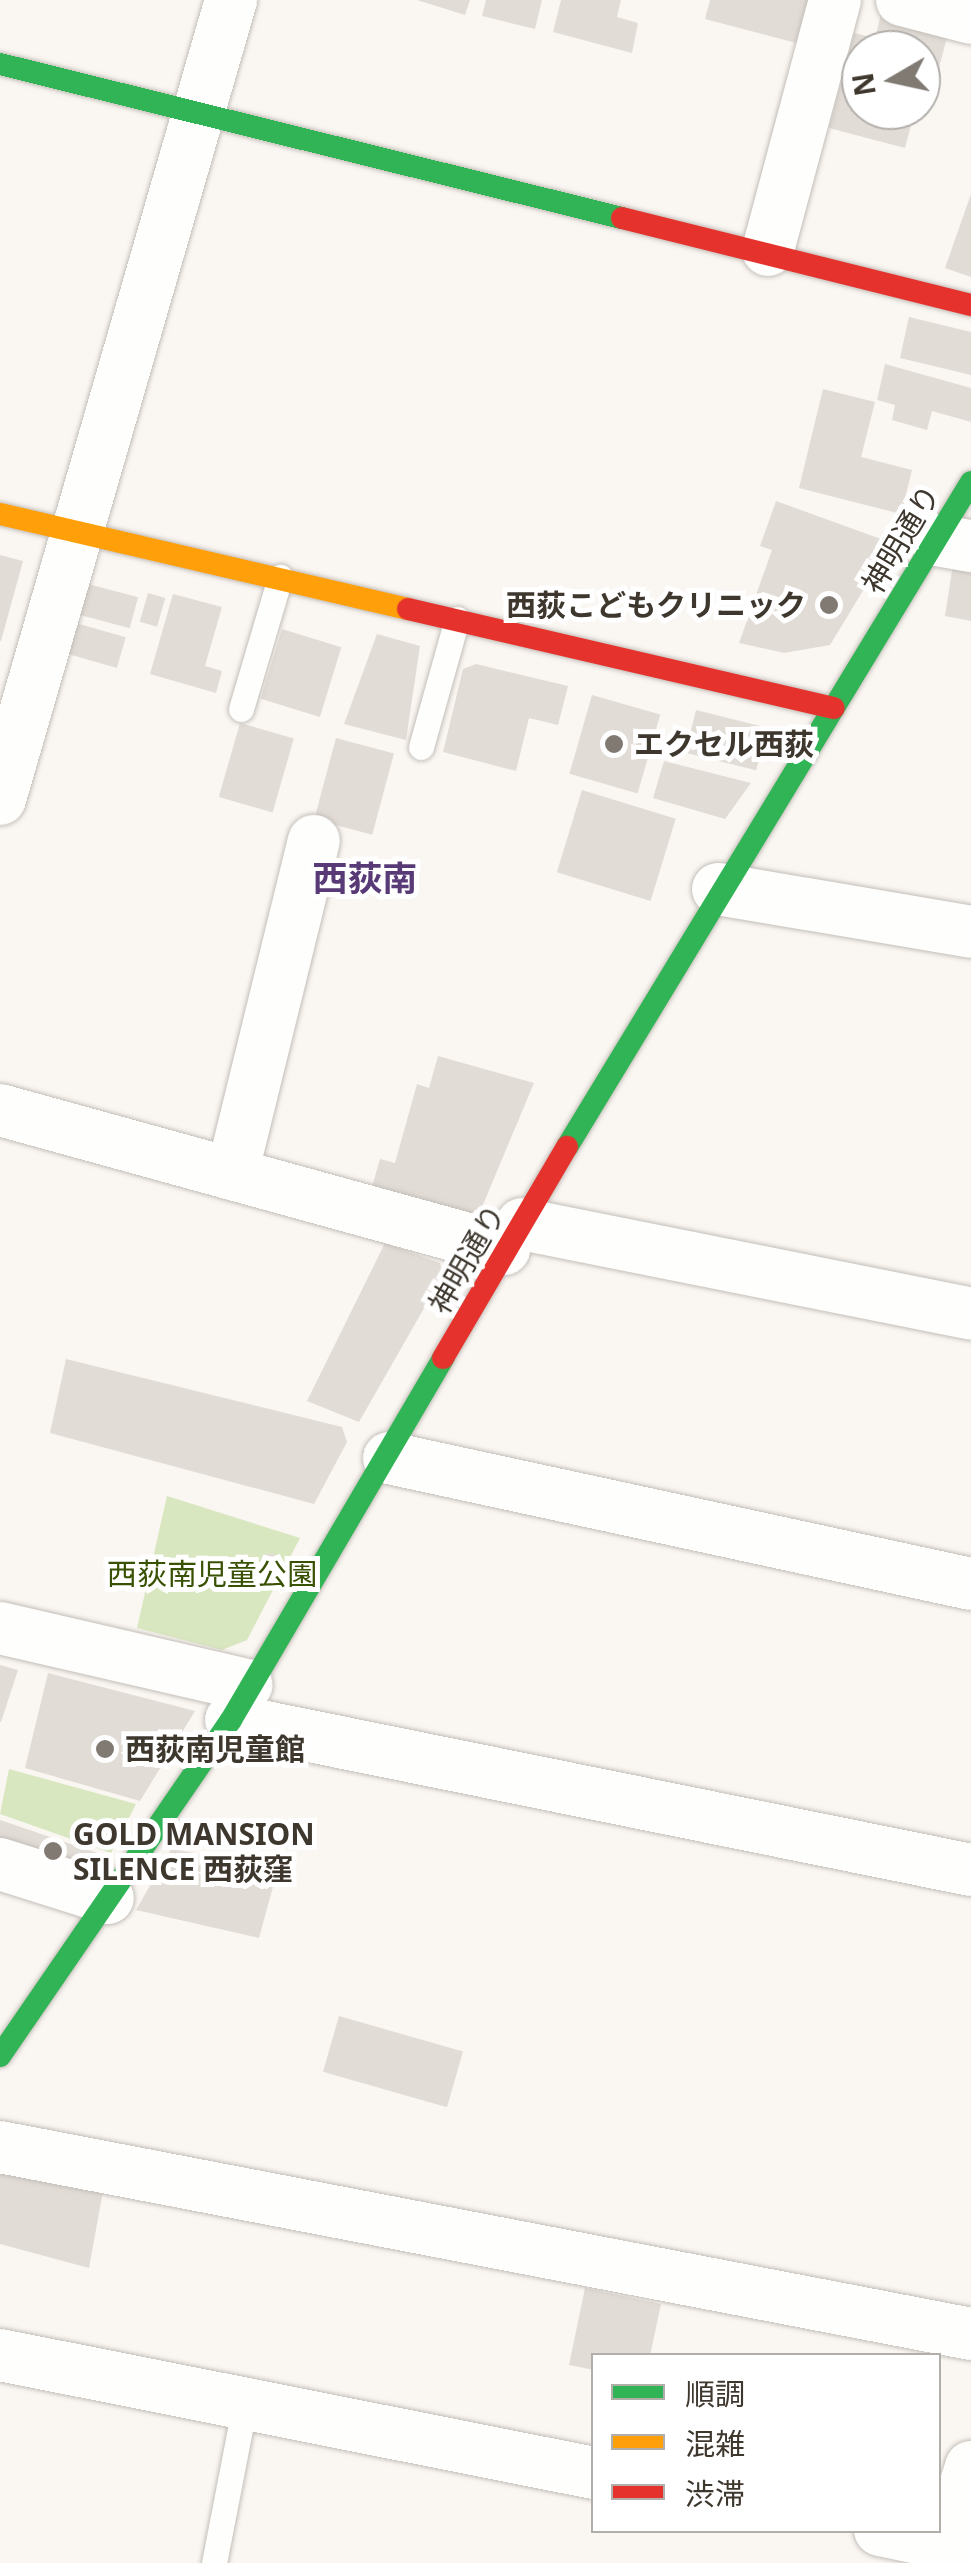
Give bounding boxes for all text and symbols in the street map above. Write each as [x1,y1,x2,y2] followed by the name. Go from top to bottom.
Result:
[841,30,941,130] north arrow
[843,70,884,99] text: N
[855,478,947,600] street label: 神明通り
[506,587,806,623] place label: 西荻こどもクリニック
[816,592,842,618] marker: 西荻こどもクリニック
[634,726,814,762] place label: エクセル西荻
[603,733,625,755] marker: エクセル西荻
[313,857,417,899] district label: 西荻南
[421,1198,513,1320] street label: 神明通り
[107,1556,317,1592] park label: 西荻南児童公園
[125,1731,305,1767] place label: 西荻南児童館
[94,1738,116,1760] marker: 西荻南児童館
[73,1816,315,1886] place label: GOLD MANSION SILENCE 西荻窪
[42,1840,64,1862] marker: GOLD MANSION SILENCE 西荻窪
[591,2353,941,2533] legend
[685,2373,745,2414] text: 順調
[685,2423,745,2464] text: 混雑
[685,2473,745,2514] text: 渋滞

